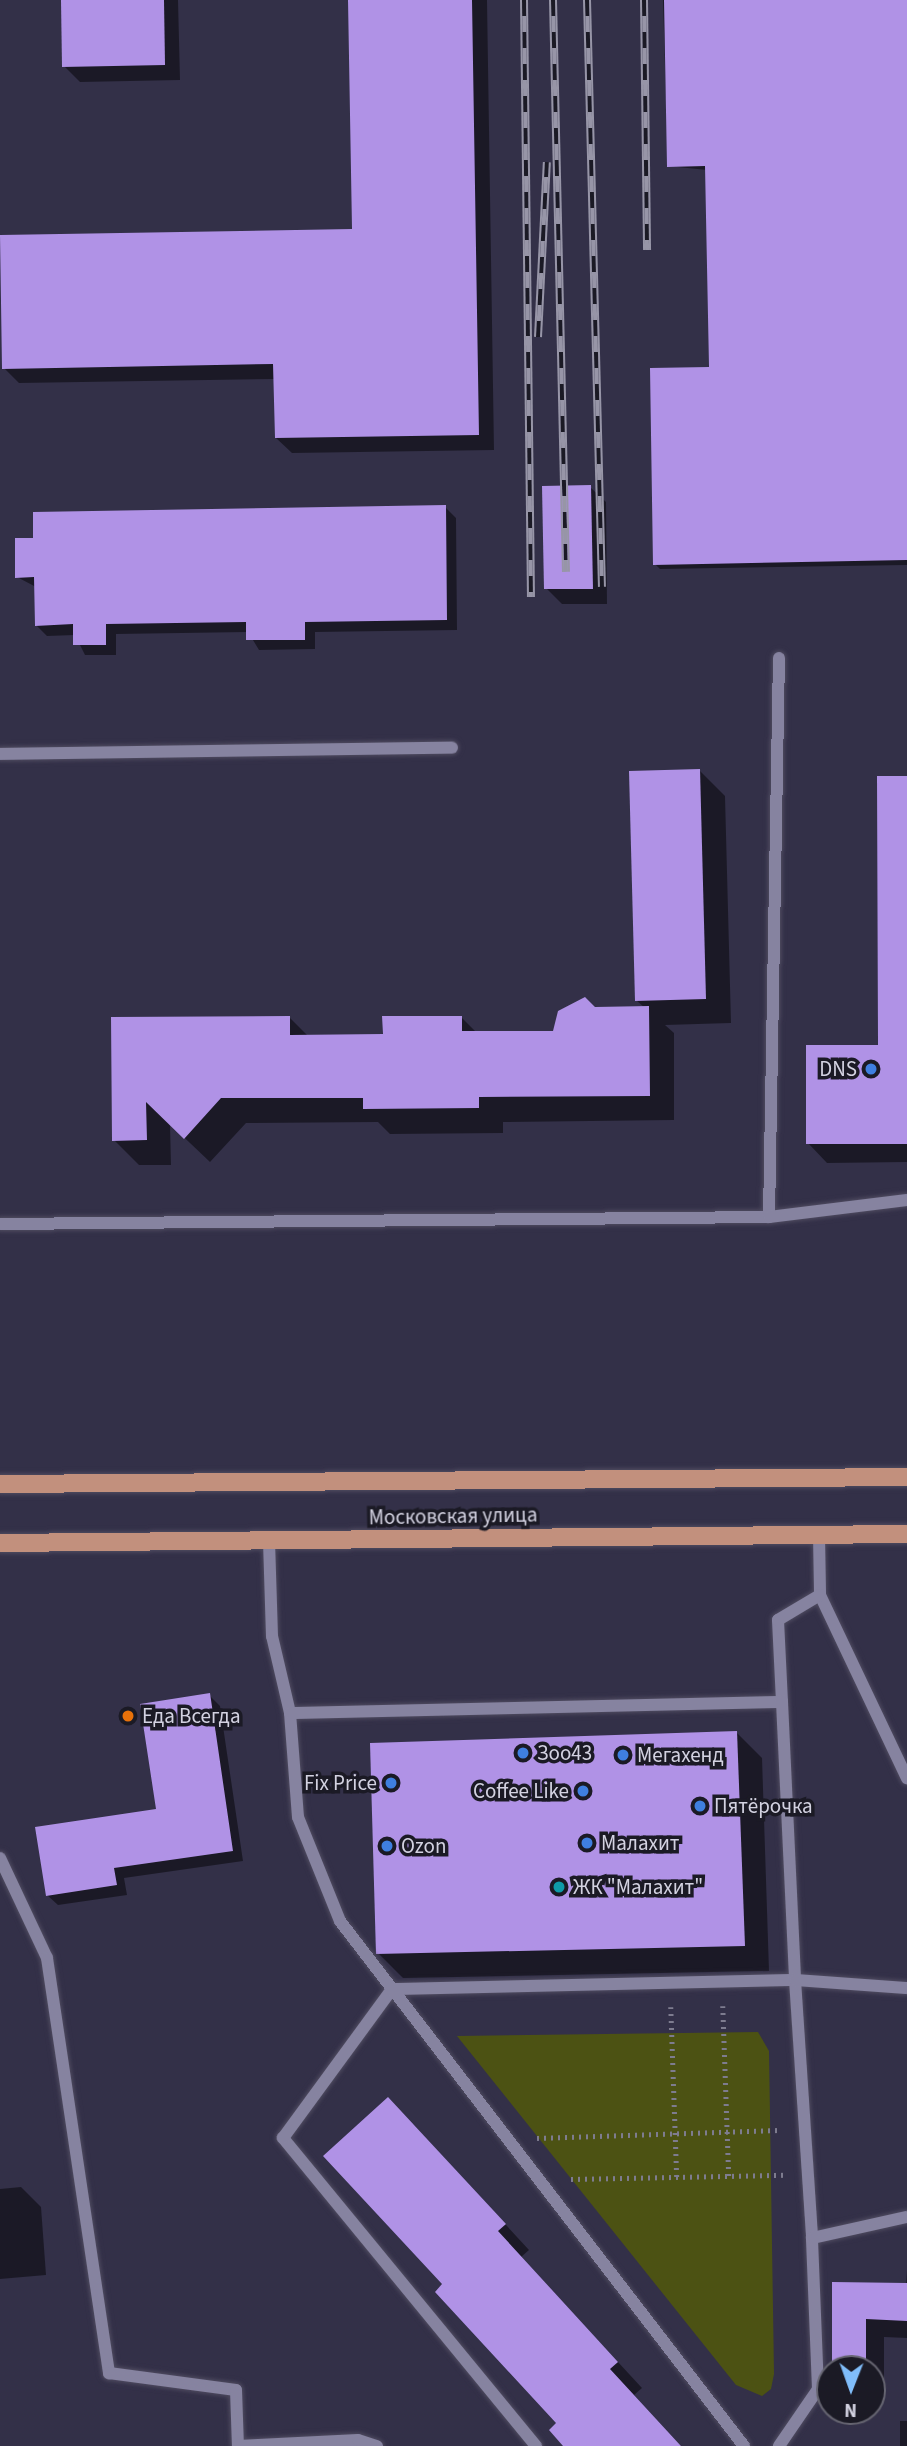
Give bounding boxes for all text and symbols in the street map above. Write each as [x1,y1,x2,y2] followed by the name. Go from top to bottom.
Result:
[819,1056,857,1082] place label: DNS
[863,1061,879,1077] marker: DNS
[368,1502,538,1530] street label: Московская улица
[142,1703,240,1729] place label: Еда Всегда
[120,1708,136,1724] marker: Еда Всегда
[537,1740,592,1766] place label: Зоо43
[637,1742,724,1768] place label: Мегахенд
[515,1745,531,1761] marker: Зоо43
[615,1747,631,1763] marker: Мегахенд
[304,1770,377,1796] place label: Fix Price
[383,1775,399,1791] marker: Fix Price
[473,1778,569,1804] place label: Coffee Like
[575,1783,591,1799] marker: Coffee Like
[714,1793,813,1819] place label: Пятёрочка
[692,1798,708,1814] marker: Пятёрочка
[601,1830,679,1856] place label: Малахит
[401,1833,446,1859] place label: Ozon
[579,1835,595,1851] marker: Малахит
[379,1838,395,1854] marker: Ozon
[573,1874,703,1900] place label: ЖК "Малахит"
[551,1879,567,1895] marker: ЖК "Малахит"
[816,2355,886,2425] north arrow
[844,2396,857,2423] text: N

